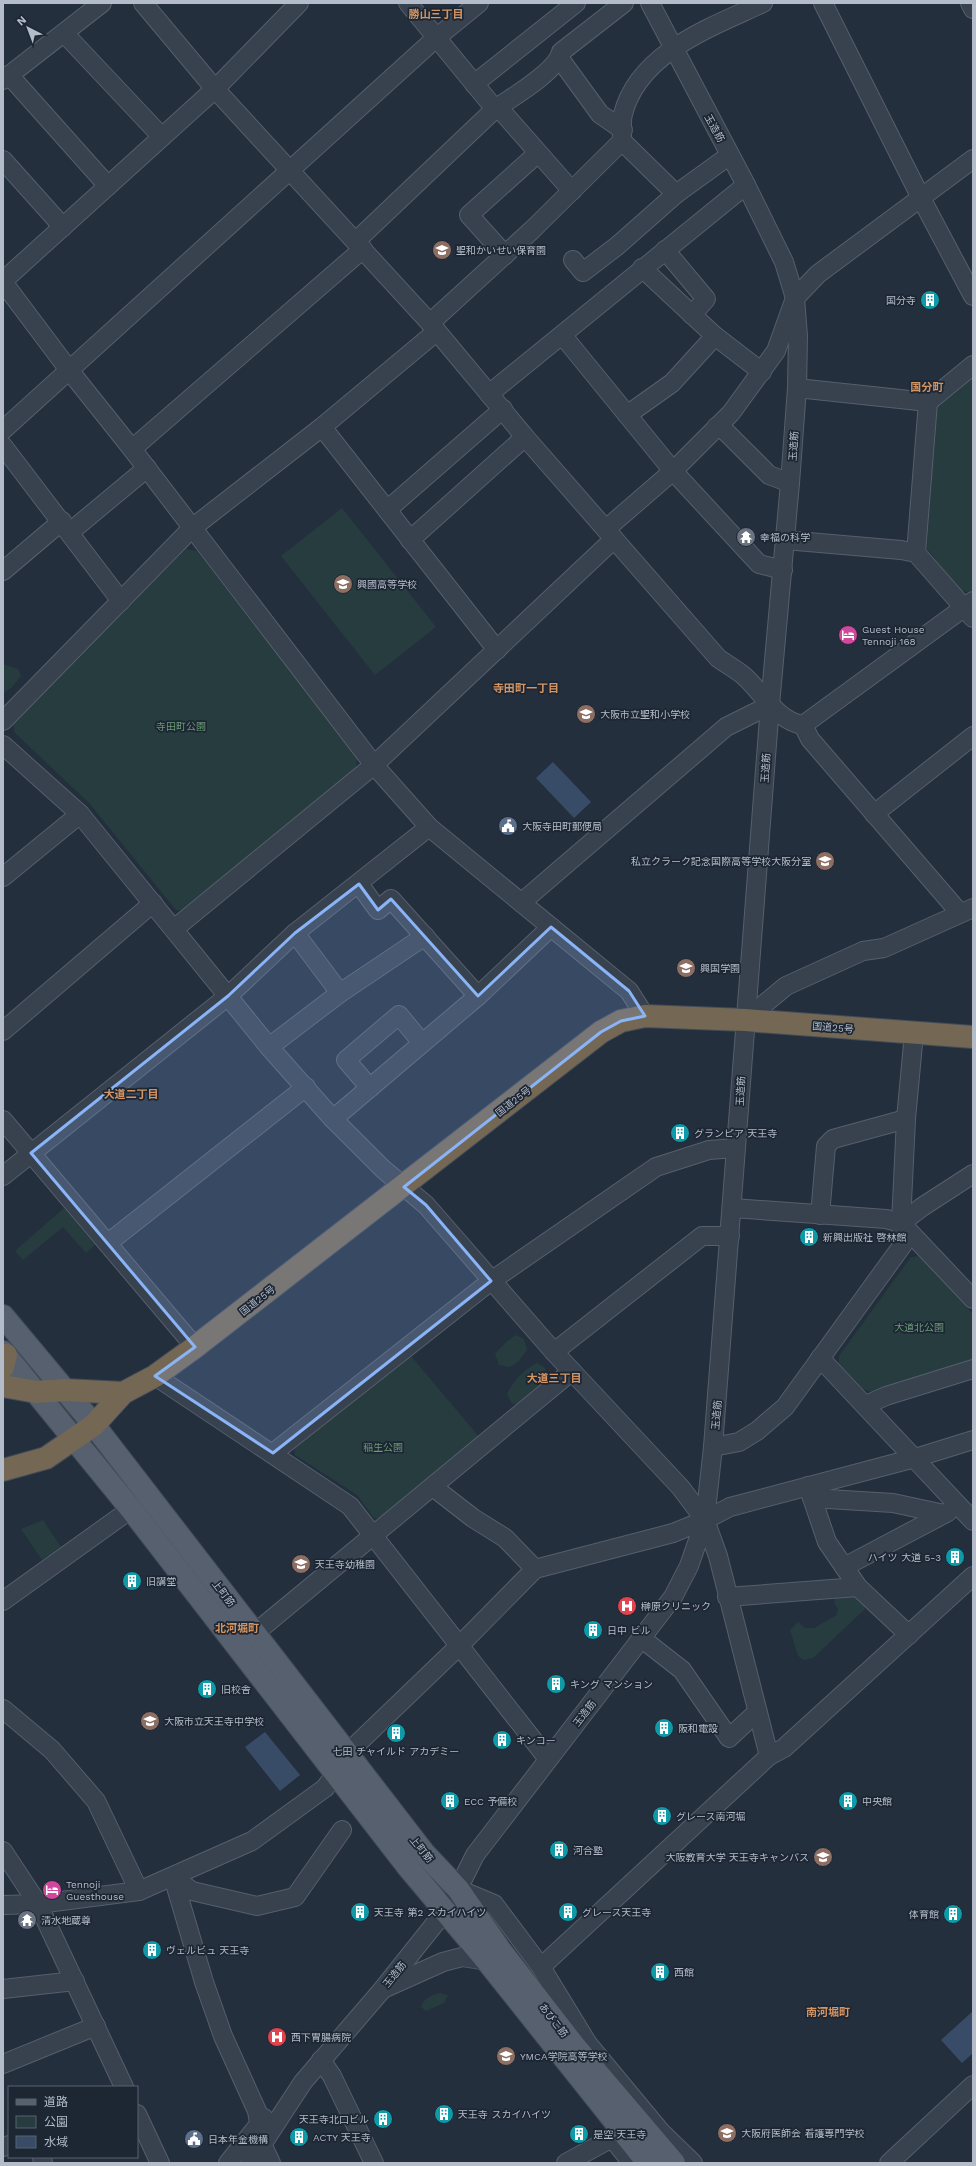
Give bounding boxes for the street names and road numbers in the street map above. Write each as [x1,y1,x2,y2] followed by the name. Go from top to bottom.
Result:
[702,112,727,144] street label: 玉造筋
[787,431,800,461] street label: 玉造筋
[759,753,772,783] street label: 玉造筋
[812,1020,854,1035] street label: 国道25号
[734,1076,747,1106] street label: 玉造筋
[494,1084,533,1119] street label: 国道25号
[238,1283,277,1318] street label: 国道25号
[710,1400,723,1430] street label: 玉造筋
[210,1578,237,1609] street label: 上町筋
[571,1698,598,1729] street label: 玉造筋
[408,1834,435,1864] street label: 上町筋
[381,1959,408,1989] street label: 玉造筋
[537,2001,570,2039] street label: あびこ筋

